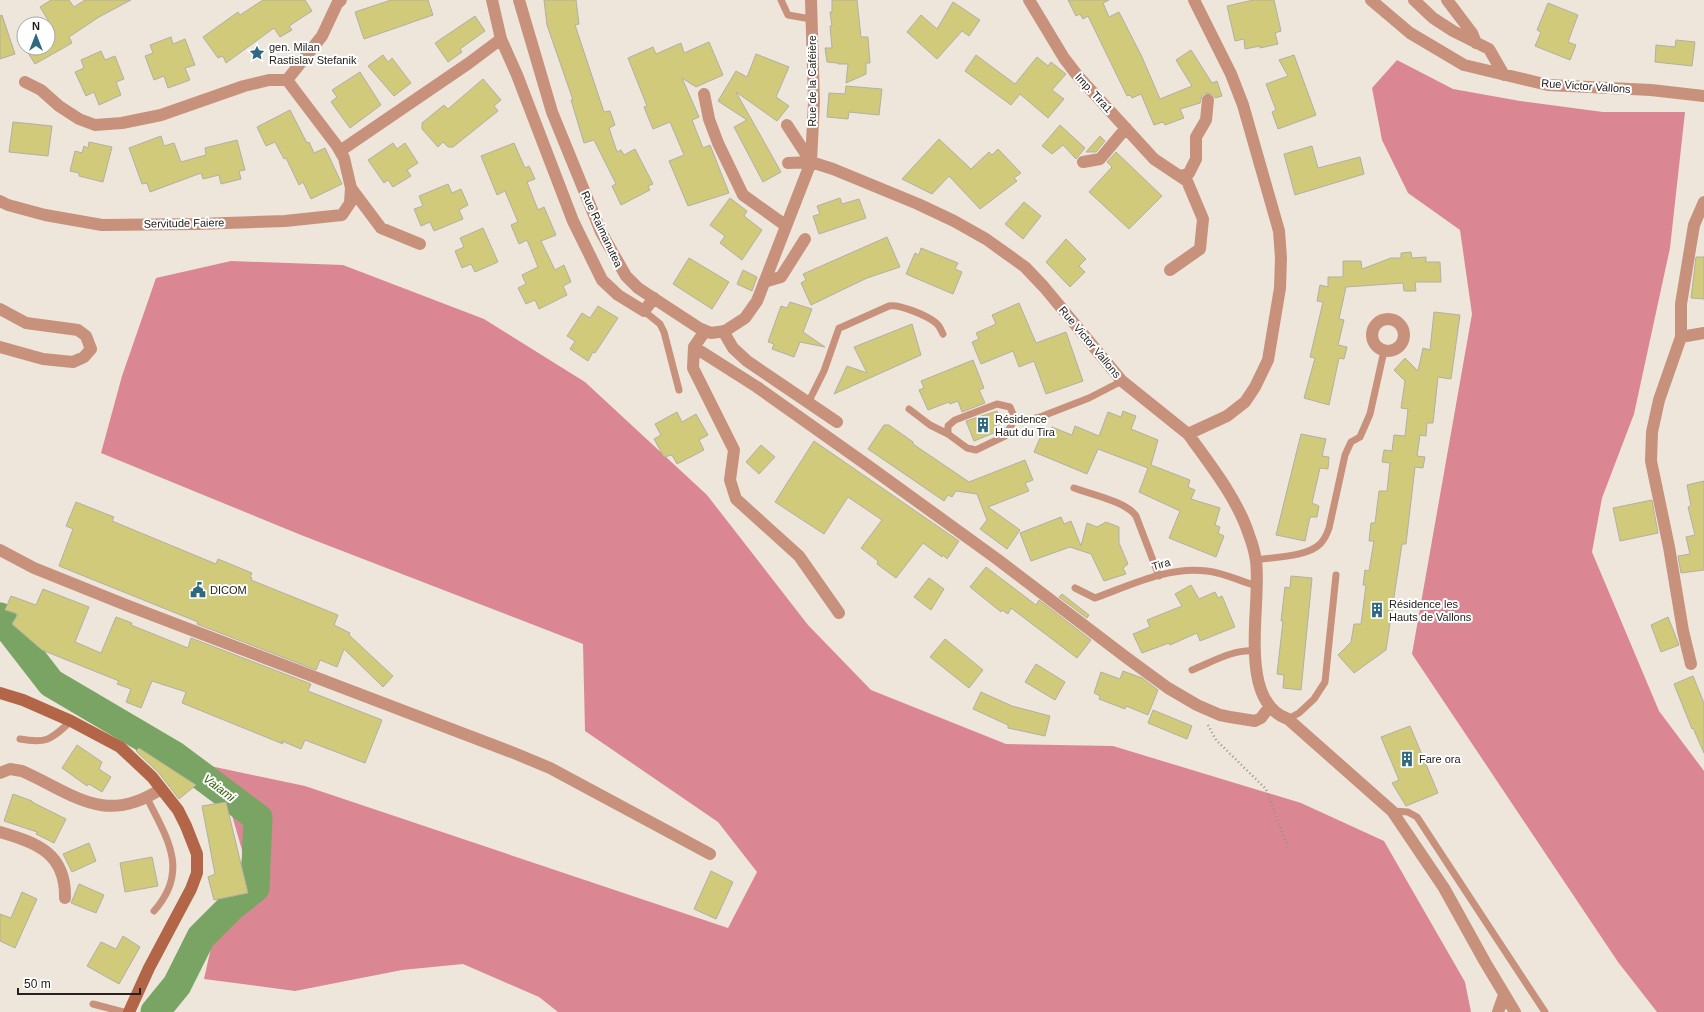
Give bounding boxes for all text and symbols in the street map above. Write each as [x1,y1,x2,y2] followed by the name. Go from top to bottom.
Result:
[16,16,56,56] north arrow
[32,20,40,32] text: N
[806,35,818,127] street label: Rue de la Caféière
[269,41,357,66] place label: gen. Milan Rastislav Stefanik
[248,44,266,62] place icon: gen. Milan Rastislav Stefanik
[1073,71,1115,115] street label: Imp. Tira1
[1541,77,1632,95] street label: Rue Victor Vallons
[579,189,625,270] street label: Rue Raimanutea
[144,216,224,230] street label: Servitude Faiere
[1057,304,1124,381] street label: Rue Victor Vallons
[995,413,1056,438] place label: Résidence Haut du Tira
[974,416,992,434] building icon: Résidence Haut du Tira
[1150,555,1172,572] street label: Tira
[189,581,207,599] public building icon: DICOM
[210,584,247,596] place label: DICOM
[1389,598,1472,623] place label: Résidence les Hauts de Vallons
[1368,601,1386,619] building icon: Résidence les Hauts de Vallons
[1398,750,1416,768] building icon: Fare ora
[1419,753,1461,765] place label: Fare ora
[200,772,238,805] water label: Vaiami
[18,970,140,996] scale bar
[24,977,51,991] text: 50 m

